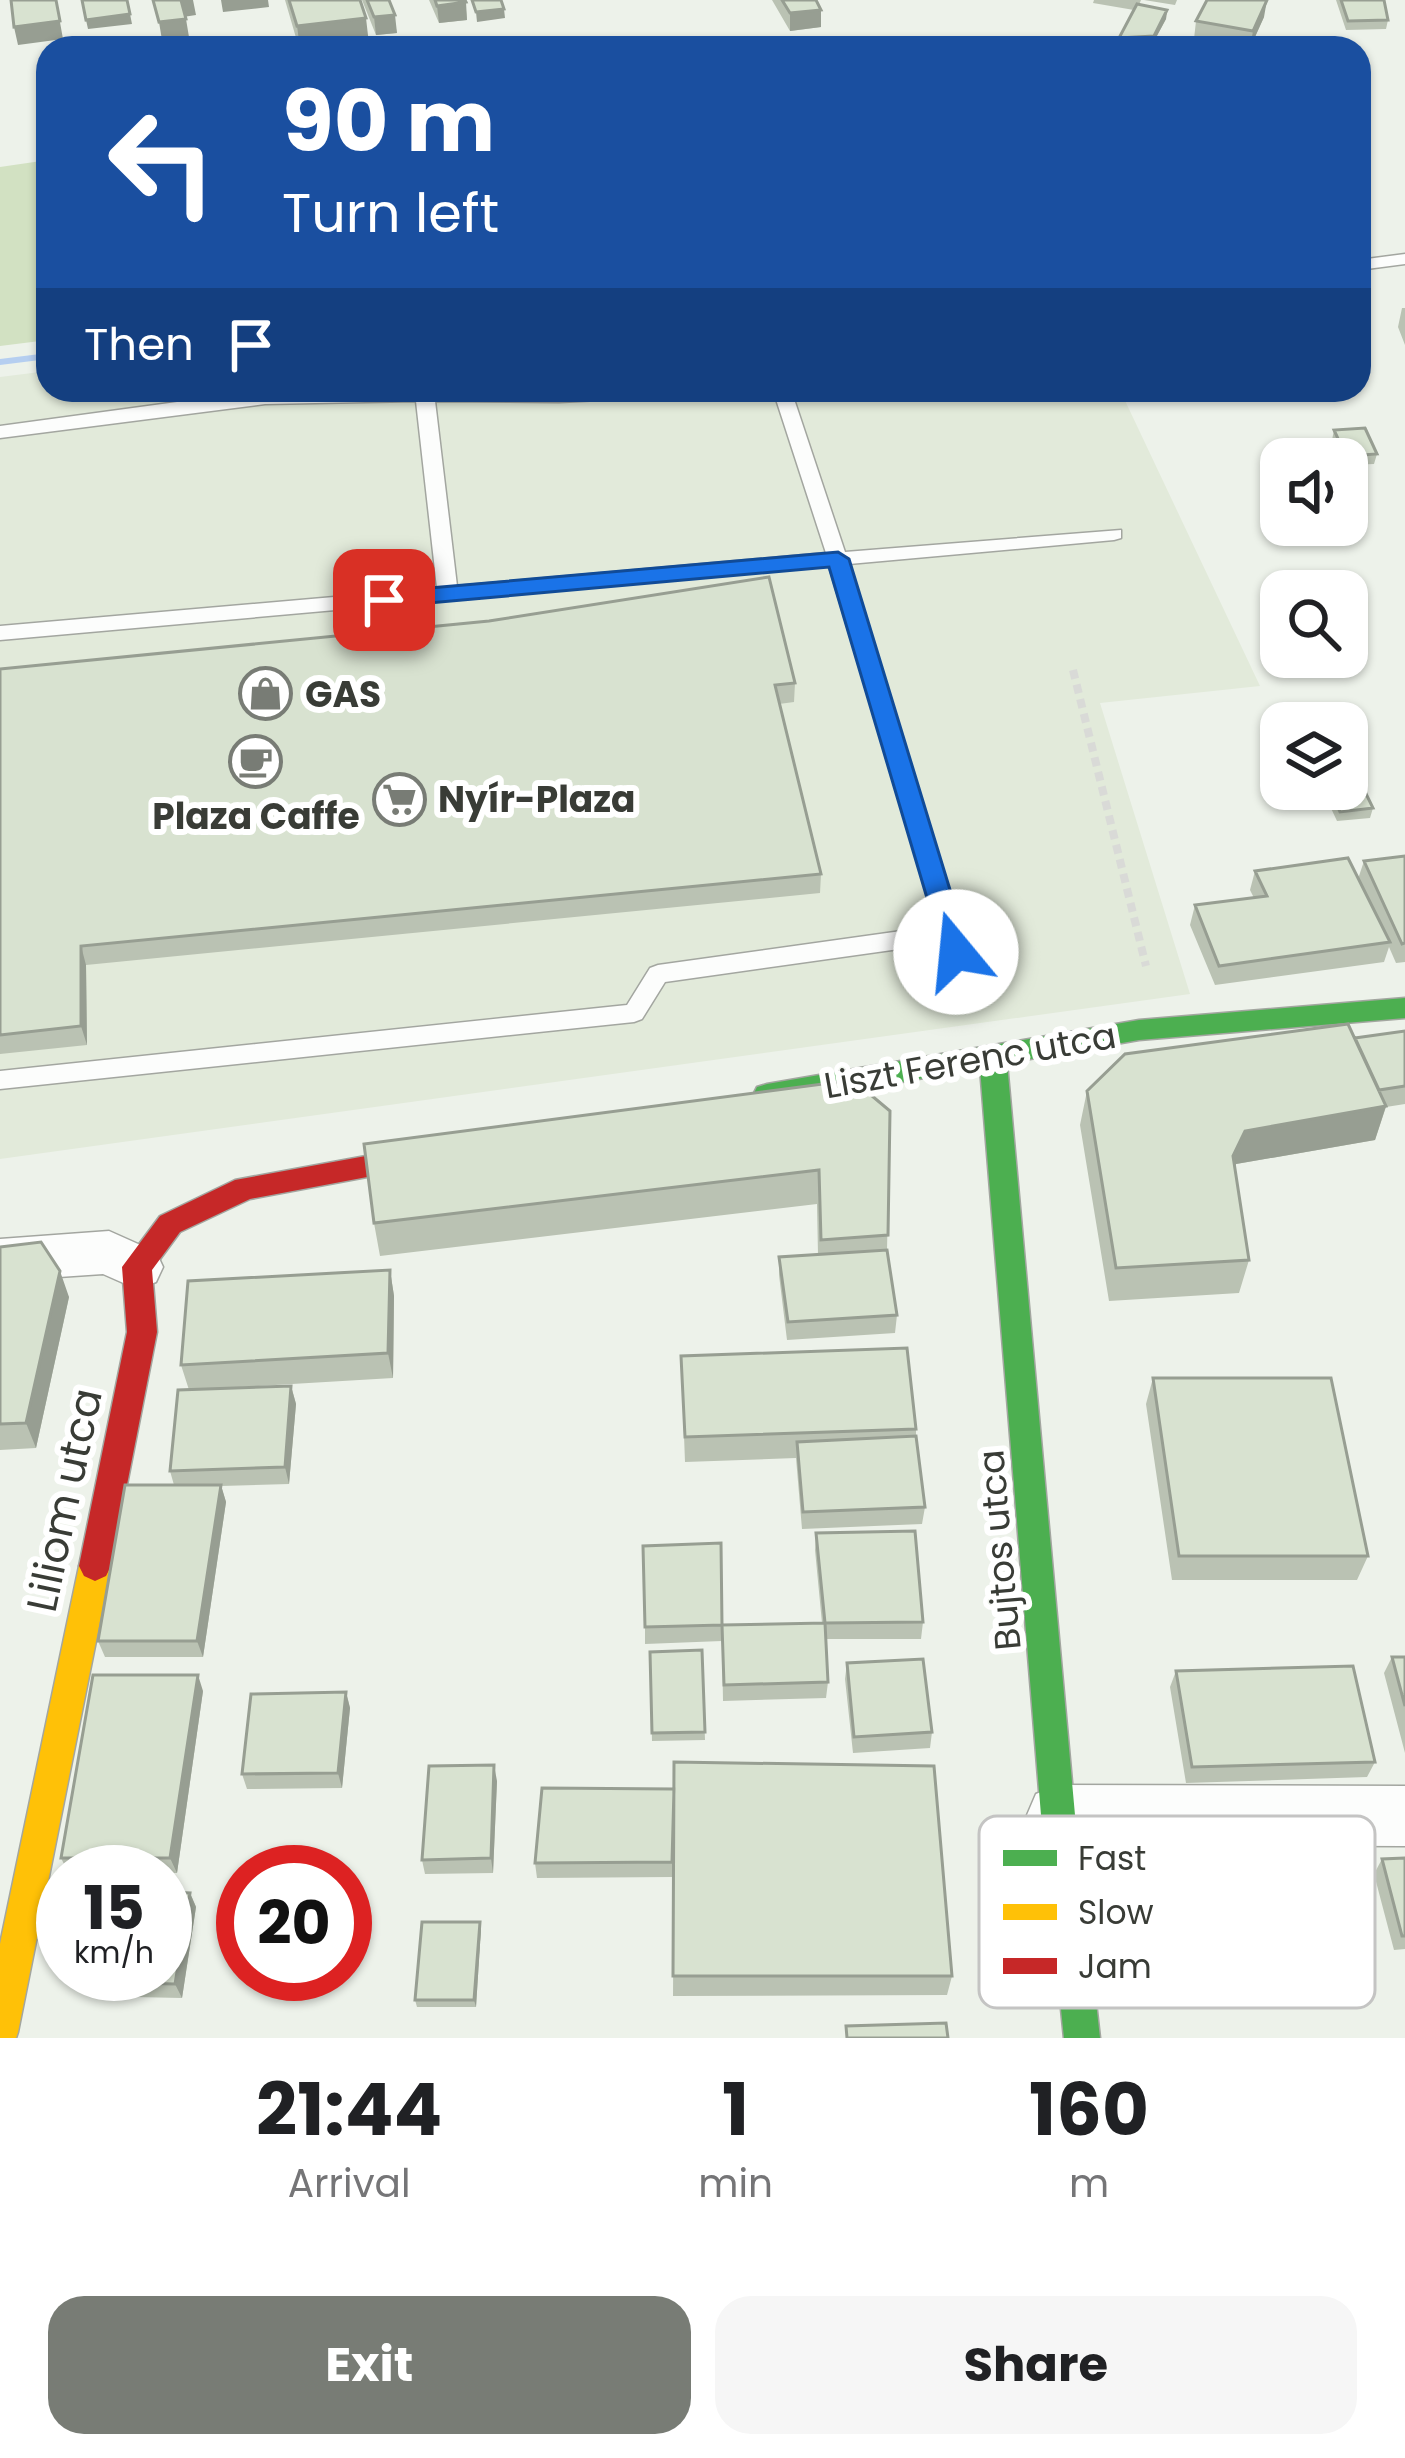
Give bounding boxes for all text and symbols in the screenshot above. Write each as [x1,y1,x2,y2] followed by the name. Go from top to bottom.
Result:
[282,63,495,180] text: 90 m
[84,84,240,240] icon: left
[282,175,499,251] text: Turn left
[218,312,284,378] icon: arrive
[84,313,194,376] text: Then
[1260,438,1368,810] map controls
[1260,438,1368,546] button: sound
[333,549,435,651] pin
[351,567,417,633] icon: arrive
[1260,570,1368,678] button: search
[238,666,294,722] shop icon: GAS
[305,669,381,720] place label: GAS
[1260,702,1368,810] button: layers
[228,733,284,789] cafe icon: Plaza Caffe
[371,771,427,827] supermarket icon: Nyír-Plaza
[438,774,636,825] place label: Nyír-Plaza
[152,791,360,842] place label: Plaza Caffe
[893,889,1019,1015] position arrow
[820,1010,1120,1111] street label: Liszt Ferenc utca
[12,1383,117,1617] street label: Liliom utca
[965,1448,1034,1652] street label: Bujtos utca
[979,1816,1375,2008] legend
[1078,1835,1146,1882] text: Fast
[216,1845,372,2001] speed limit sign: 20
[83,1866,145,1950] text: 15
[1078,1889,1154,1936] text: Slow
[74,1931,154,1974] text: km/h
[1078,1943,1152,1990] text: Jam
[256,2059,442,2160] text: 21:44
[722,2059,749,2160] text: 1
[1029,2059,1149,2160] text: 160
[288,2156,411,2211] text: Arrival
[698,2156,773,2211] text: min
[1069,2156,1109,2211] text: m
[48,2296,691,2434] button: Exit
[715,2296,1357,2434] button: Share

